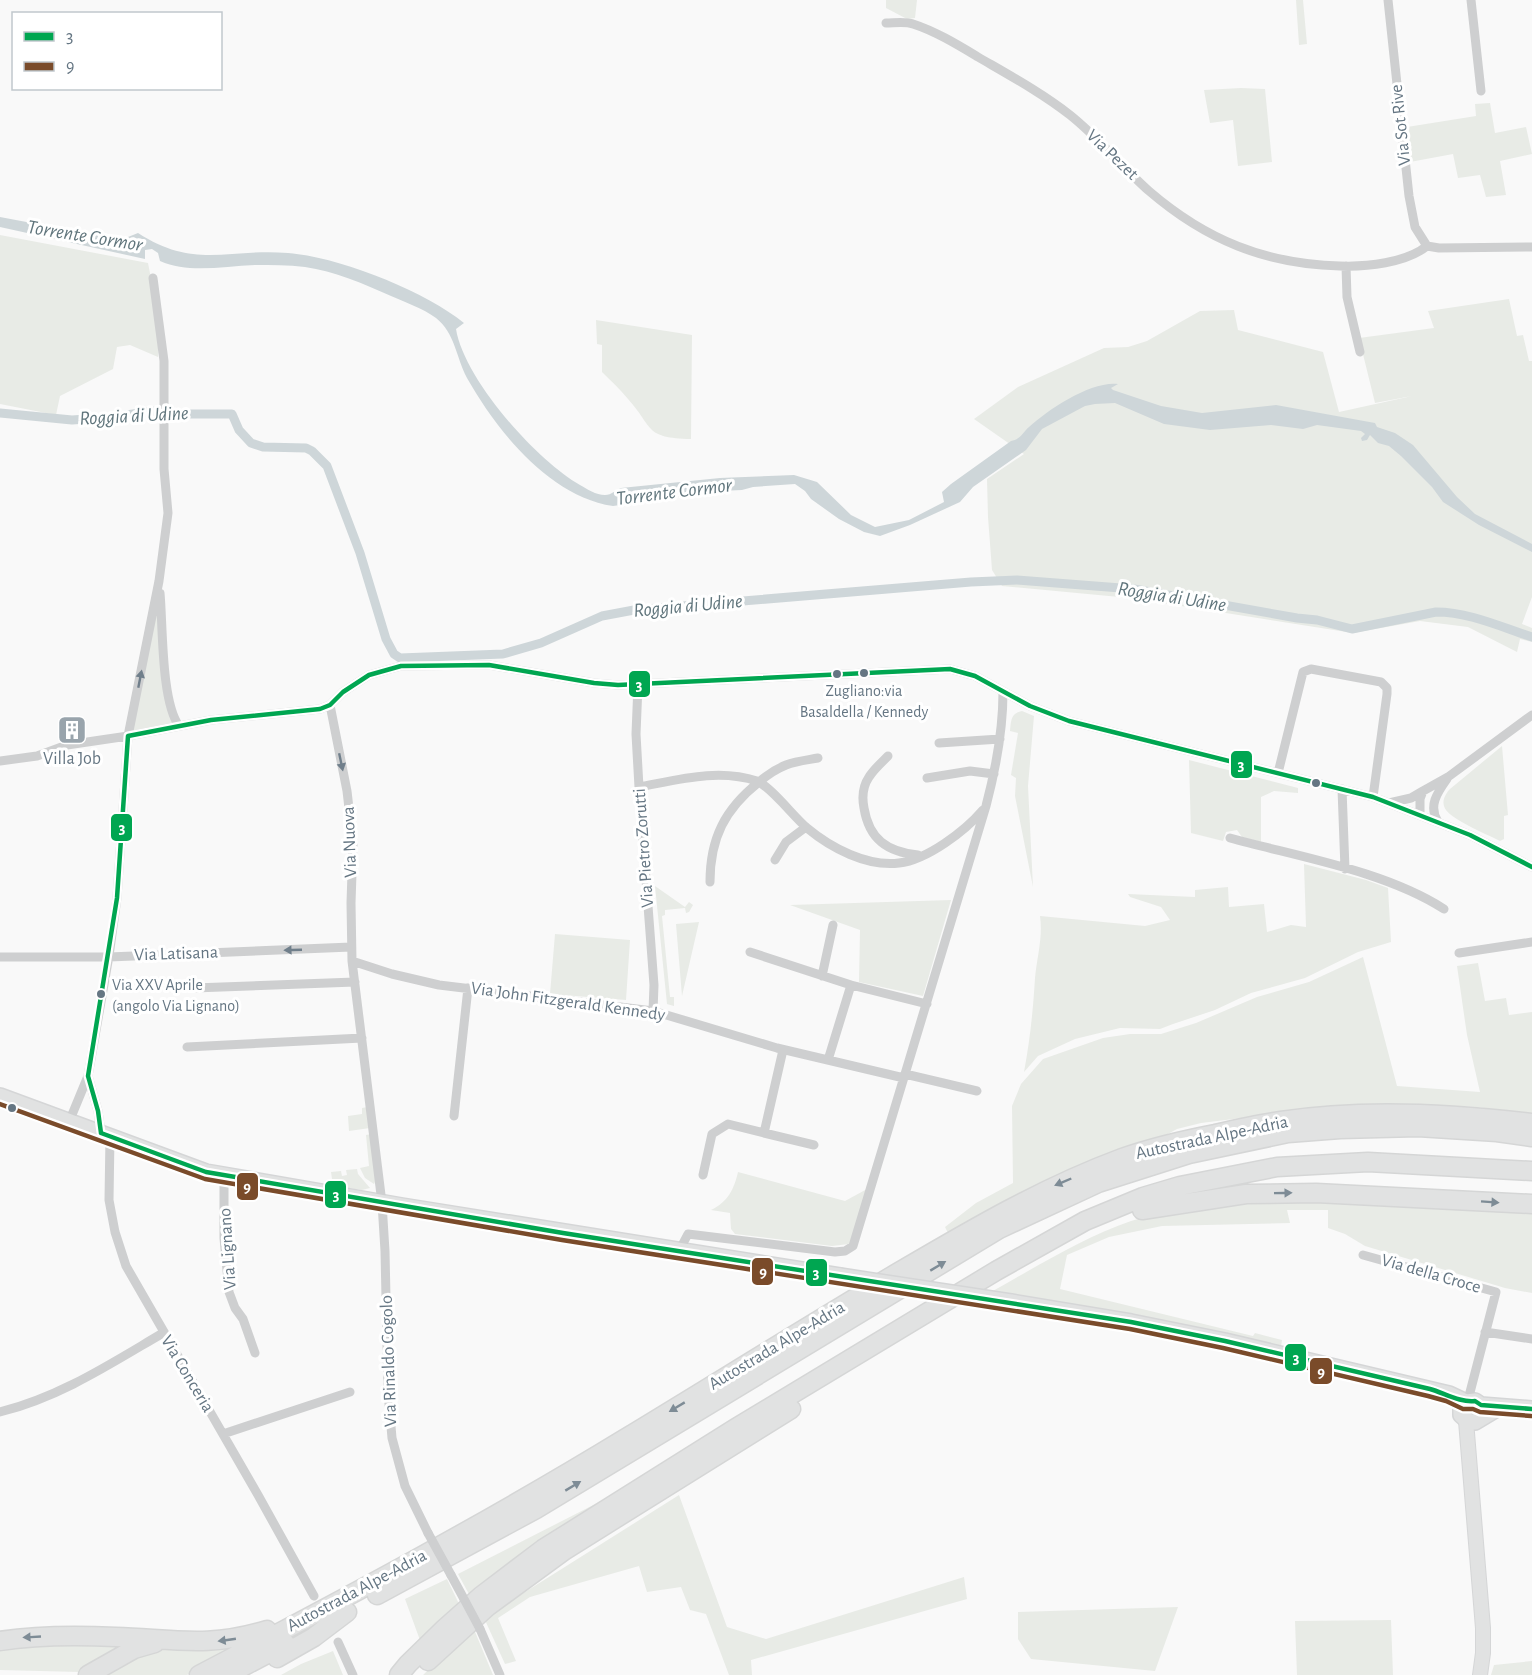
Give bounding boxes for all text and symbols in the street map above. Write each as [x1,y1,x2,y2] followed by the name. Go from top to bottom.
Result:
[12,12,222,90] legend
[66,28,73,46] text: 3
[66,58,74,76] text: 9
[1388,84,1414,166] street label: Via Sot Rive
[1083,126,1141,184] street label: Via Pezet
[26,217,145,255] water label: Torrente Cormor
[79,403,190,429] water label: Roggia di Udine
[615,475,733,509] water label: Torrente Cormor
[1116,579,1228,615] water label: Roggia di Udine
[633,591,744,621] water label: Roggia di Udine
[858,667,870,679] marker: Zugliano:via Basaldella / Kennedy
[831,668,843,680] unlabelled marker
[136,669,145,688] one-way arrow
[628,670,651,698] line badge: 3
[636,677,643,693] text: 3
[800,683,928,721] place label: Zugliano:via Basaldella / Kennedy
[56,714,88,746] building icon: Villa Job
[43,750,101,768] place label: Villa Job
[1230,750,1253,779] line badge: 3
[337,753,346,772] one-way arrow
[1238,757,1245,773] text: 3
[1310,777,1322,789] unlabelled marker
[631,788,657,908] street label: Via Pietro Zorutti
[340,806,360,878] street label: Via Nuova
[110,813,133,842] line badge: 3
[119,820,126,836] text: 3
[134,944,218,964] street label: Via Latisana
[283,945,302,954] one-way arrow
[112,977,240,1014] place label: Via XXV Aprile (angolo Via Lignano)
[470,979,666,1025] street label: Via John Fitzgerald Kennedy
[95,988,107,1000] marker: Via XXV Aprile (angolo Via Lignano)
[6,1102,18,1114] unlabelled marker
[1134,1113,1290,1163] street label: Autostrada Alpe-Adria
[236,1172,259,1201] line badge: 9
[1055,1178,1072,1187] one-way arrow
[243,1179,251,1195] text: 9
[324,1180,347,1209] line badge: 3
[333,1187,340,1203] text: 3
[1274,1188,1293,1198] one-way arrow
[1481,1197,1500,1206] one-way arrow
[216,1207,240,1291] street label: Via Lignano
[1379,1251,1483,1297] street label: Via della Croce
[751,1257,774,1286] line badge: 9
[805,1258,828,1287] line badge: 3
[930,1260,946,1271] one-way arrow
[759,1264,767,1280] text: 9
[813,1265,820,1281] text: 3
[378,1295,400,1427] street label: Via Rinaldo Cogolo
[706,1298,848,1394] street label: Autostrada Alpe-Adria
[157,1332,217,1416] street label: Via Conceria
[1284,1343,1307,1372] line badge: 3
[1293,1350,1300,1366] text: 3
[1309,1357,1333,1385] line badge: 9
[1317,1364,1325,1380] text: 9
[669,1401,685,1412] one-way arrow
[565,1481,581,1492] one-way arrow
[284,1547,430,1635] street label: Autostrada Alpe-Adria
[23,1633,42,1642] one-way arrow
[217,1636,236,1645] one-way arrow

